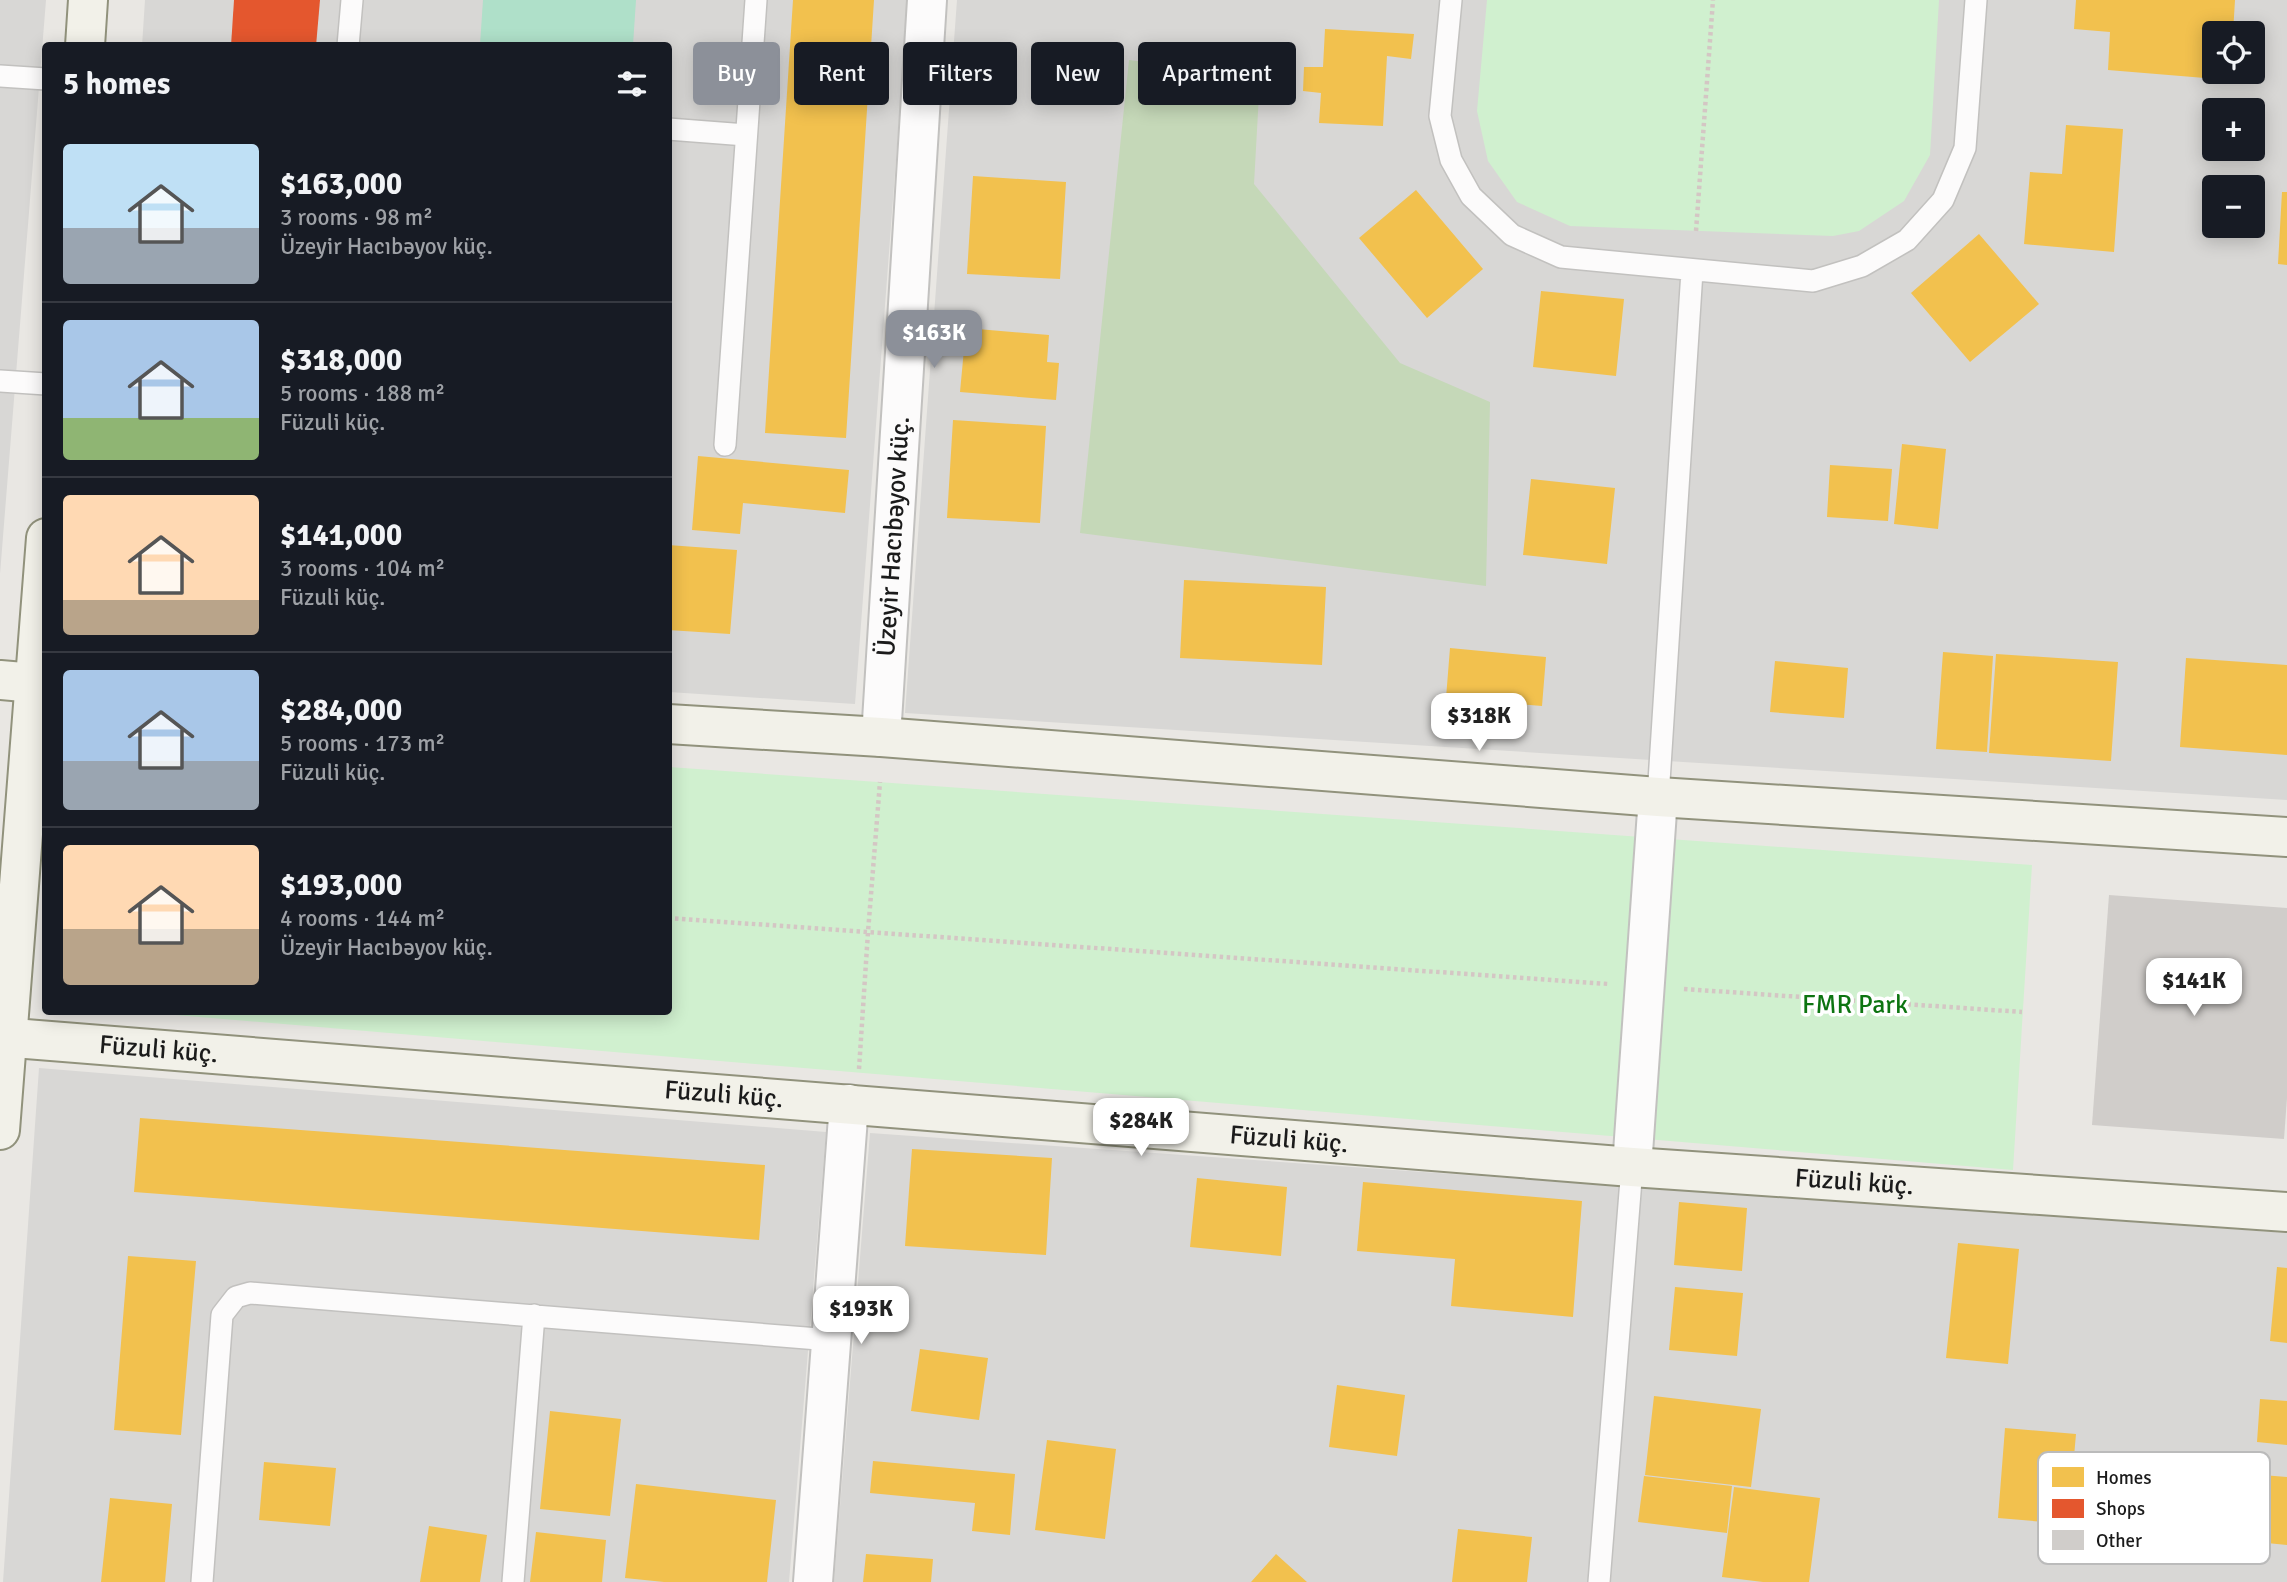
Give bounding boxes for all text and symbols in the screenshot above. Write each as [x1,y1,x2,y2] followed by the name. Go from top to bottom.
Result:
[2202,21,2265,238] map controls
[2202,21,2265,84] button: locate
[693,42,780,105] chip: Buy
[794,42,889,105] chip: Rent
[903,42,1017,105] chip: Filters
[1031,42,1124,105] chip: New
[1138,42,1296,105] chip: Apartment
[613,65,651,103] icon: filters
[63,66,170,103] text: 5 homes
[2202,98,2265,161] button: +
[280,166,402,203] text: $163,000
[119,172,203,256] icon: home
[2202,175,2265,238] button: −
[280,203,433,232] text: 3 rooms · 98 m²
[280,232,493,261] text: Üzeyir Hacıbəyov küç.
[885,310,983,370] pin: $163K
[902,318,966,347] text: $163K
[280,342,402,379] text: $318,000
[119,348,203,432] icon: home
[280,379,445,408] text: 5 rooms · 188 m²
[280,408,385,437] text: Füzuli küç.
[870,415,917,657] street label: Üzeyir Hacıbəyov küç.
[280,517,402,554] text: $141,000
[119,523,203,607] icon: home
[280,554,445,583] text: 3 rooms · 104 m²
[280,583,385,612] text: Füzuli küç.
[280,692,402,729] text: $284,000
[1430,694,1528,753] pin: $318K
[119,698,203,782] icon: home
[1447,701,1511,730] text: $318K
[280,729,445,758] text: 5 rooms · 173 m²
[280,758,385,787] text: Füzuli küç.
[280,867,402,904] text: $193,000
[119,873,203,957] icon: home
[280,904,445,933] text: 4 rooms · 144 m²
[280,933,493,962] text: Üzeyir Hacıbəyov küç.
[2145,958,2243,1018] pin: $141K
[2162,966,2226,995] text: $141K
[1802,989,1908,1021] park label: FMR Park
[98,1029,219,1070] street label: Füzuli küç.
[663,1074,784,1115] street label: Füzuli küç.
[1092,1098,1190,1158] pin: $284K
[1109,1106,1173,1135] text: $284K
[1228,1119,1350,1160] street label: Füzuli küç.
[1794,1162,1915,1202] street label: Füzuli küç.
[812,1286,910,1346] pin: $193K
[829,1294,893,1323] text: $193K
[2038,1452,2270,1564] legend
[2096,1466,2152,1490] text: Homes
[2096,1497,2145,1521] text: Shops
[2096,1529,2142,1553] text: Other

